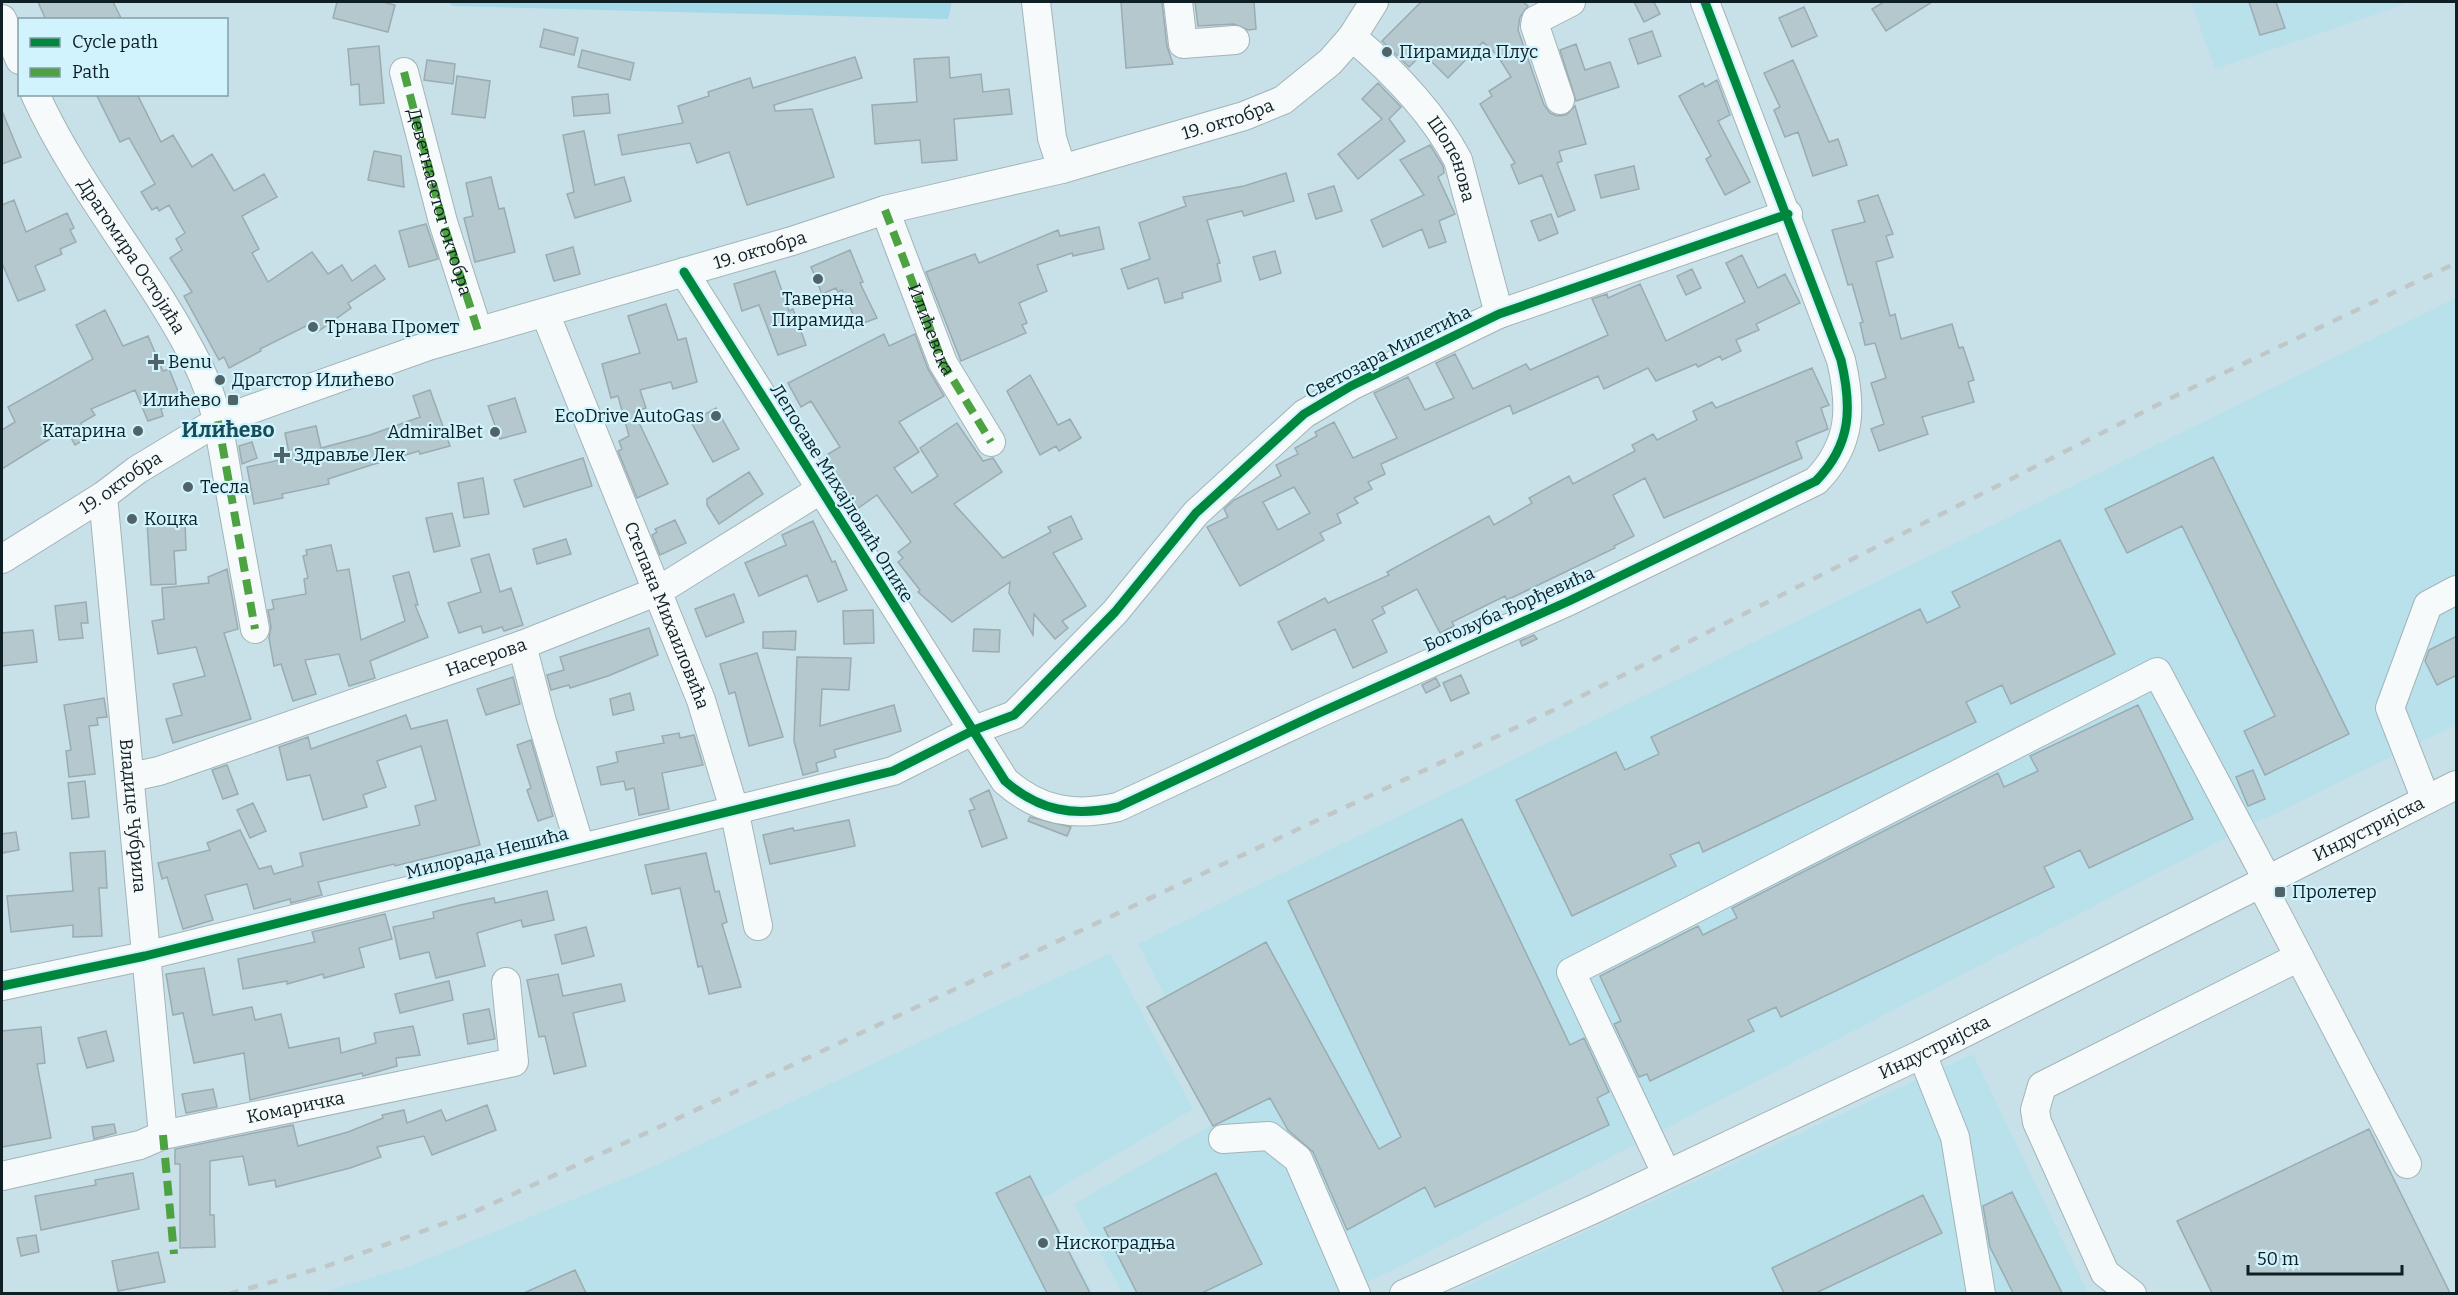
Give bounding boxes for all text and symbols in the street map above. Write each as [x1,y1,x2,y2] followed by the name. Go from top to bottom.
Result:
[18,18,228,96] legend
[72,31,158,53] text: Cycle path
[1399,41,1538,63] place label: Пирамида Плус
[1380,45,1394,59] marker: Пирамида Плус
[72,61,110,83] text: Path
[1179,94,1277,145] street label: 19. октобра
[403,106,477,299] street label: Деветнаестог октобра
[1422,112,1480,204] street label: Шопенова
[73,174,190,338] street label: Драгомира Остојића
[711,226,809,274] street label: 19. октобра
[811,272,825,286] marker: Таверна Пирамида
[903,280,959,380] street label: Илићевска
[772,288,864,331] place label: Таверна Пирамида
[1301,301,1475,403] street label: Светозара Милетића
[325,316,459,338] place label: Трнава Промет
[306,320,320,334] marker: Трнава Промет
[168,351,212,373] place label: Benu
[149,355,163,369] marker: Benu
[232,369,394,391] place label: Драгстор Илићево
[213,373,227,387] marker: Драгстор Илићево
[766,380,918,606] street label: Лепосаве Михајловић Опике
[142,389,221,411] place label: Илићево
[226,393,240,407] marker: Илићево
[554,405,704,427] place label: EcoDrive AutoGas
[709,409,723,423] marker: EcoDrive AutoGas
[181,417,275,443] district label: Илићево
[42,420,126,442] place label: Катарина
[387,421,483,443] place label: AdmiralBet
[131,424,145,438] marker: Катарина
[488,425,502,439] marker: AdmiralBet
[294,444,406,466] place label: Здравље Лек
[75,447,166,519] street label: 19. октобра
[275,448,289,462] marker: Здравље Лек
[200,476,249,498] place label: Тесла
[181,480,195,494] marker: Тесла
[144,508,198,530] place label: Коцка
[125,512,139,526] marker: Коцка
[619,518,714,712] street label: Степана Михаиловића
[1420,561,1598,657] street label: Богољуба Ђорђевића
[443,633,530,682] street label: Насерова
[115,738,151,894] street label: Владице Чубрила
[2309,792,2428,866] street label: Индустријска
[403,822,571,884] street label: Милорада Нешића
[2292,881,2377,903] place label: Пролетер
[2273,885,2287,899] marker: Пролетер
[1875,1010,1994,1084] street label: Индустријска
[245,1087,347,1128] street label: Комаричка
[1055,1232,1176,1254] place label: Нискоградња
[1036,1236,1050,1250] marker: Нискоградња
[2248,1238,2402,1276] scale bar
[2257,1248,2299,1270] text: 50 m

